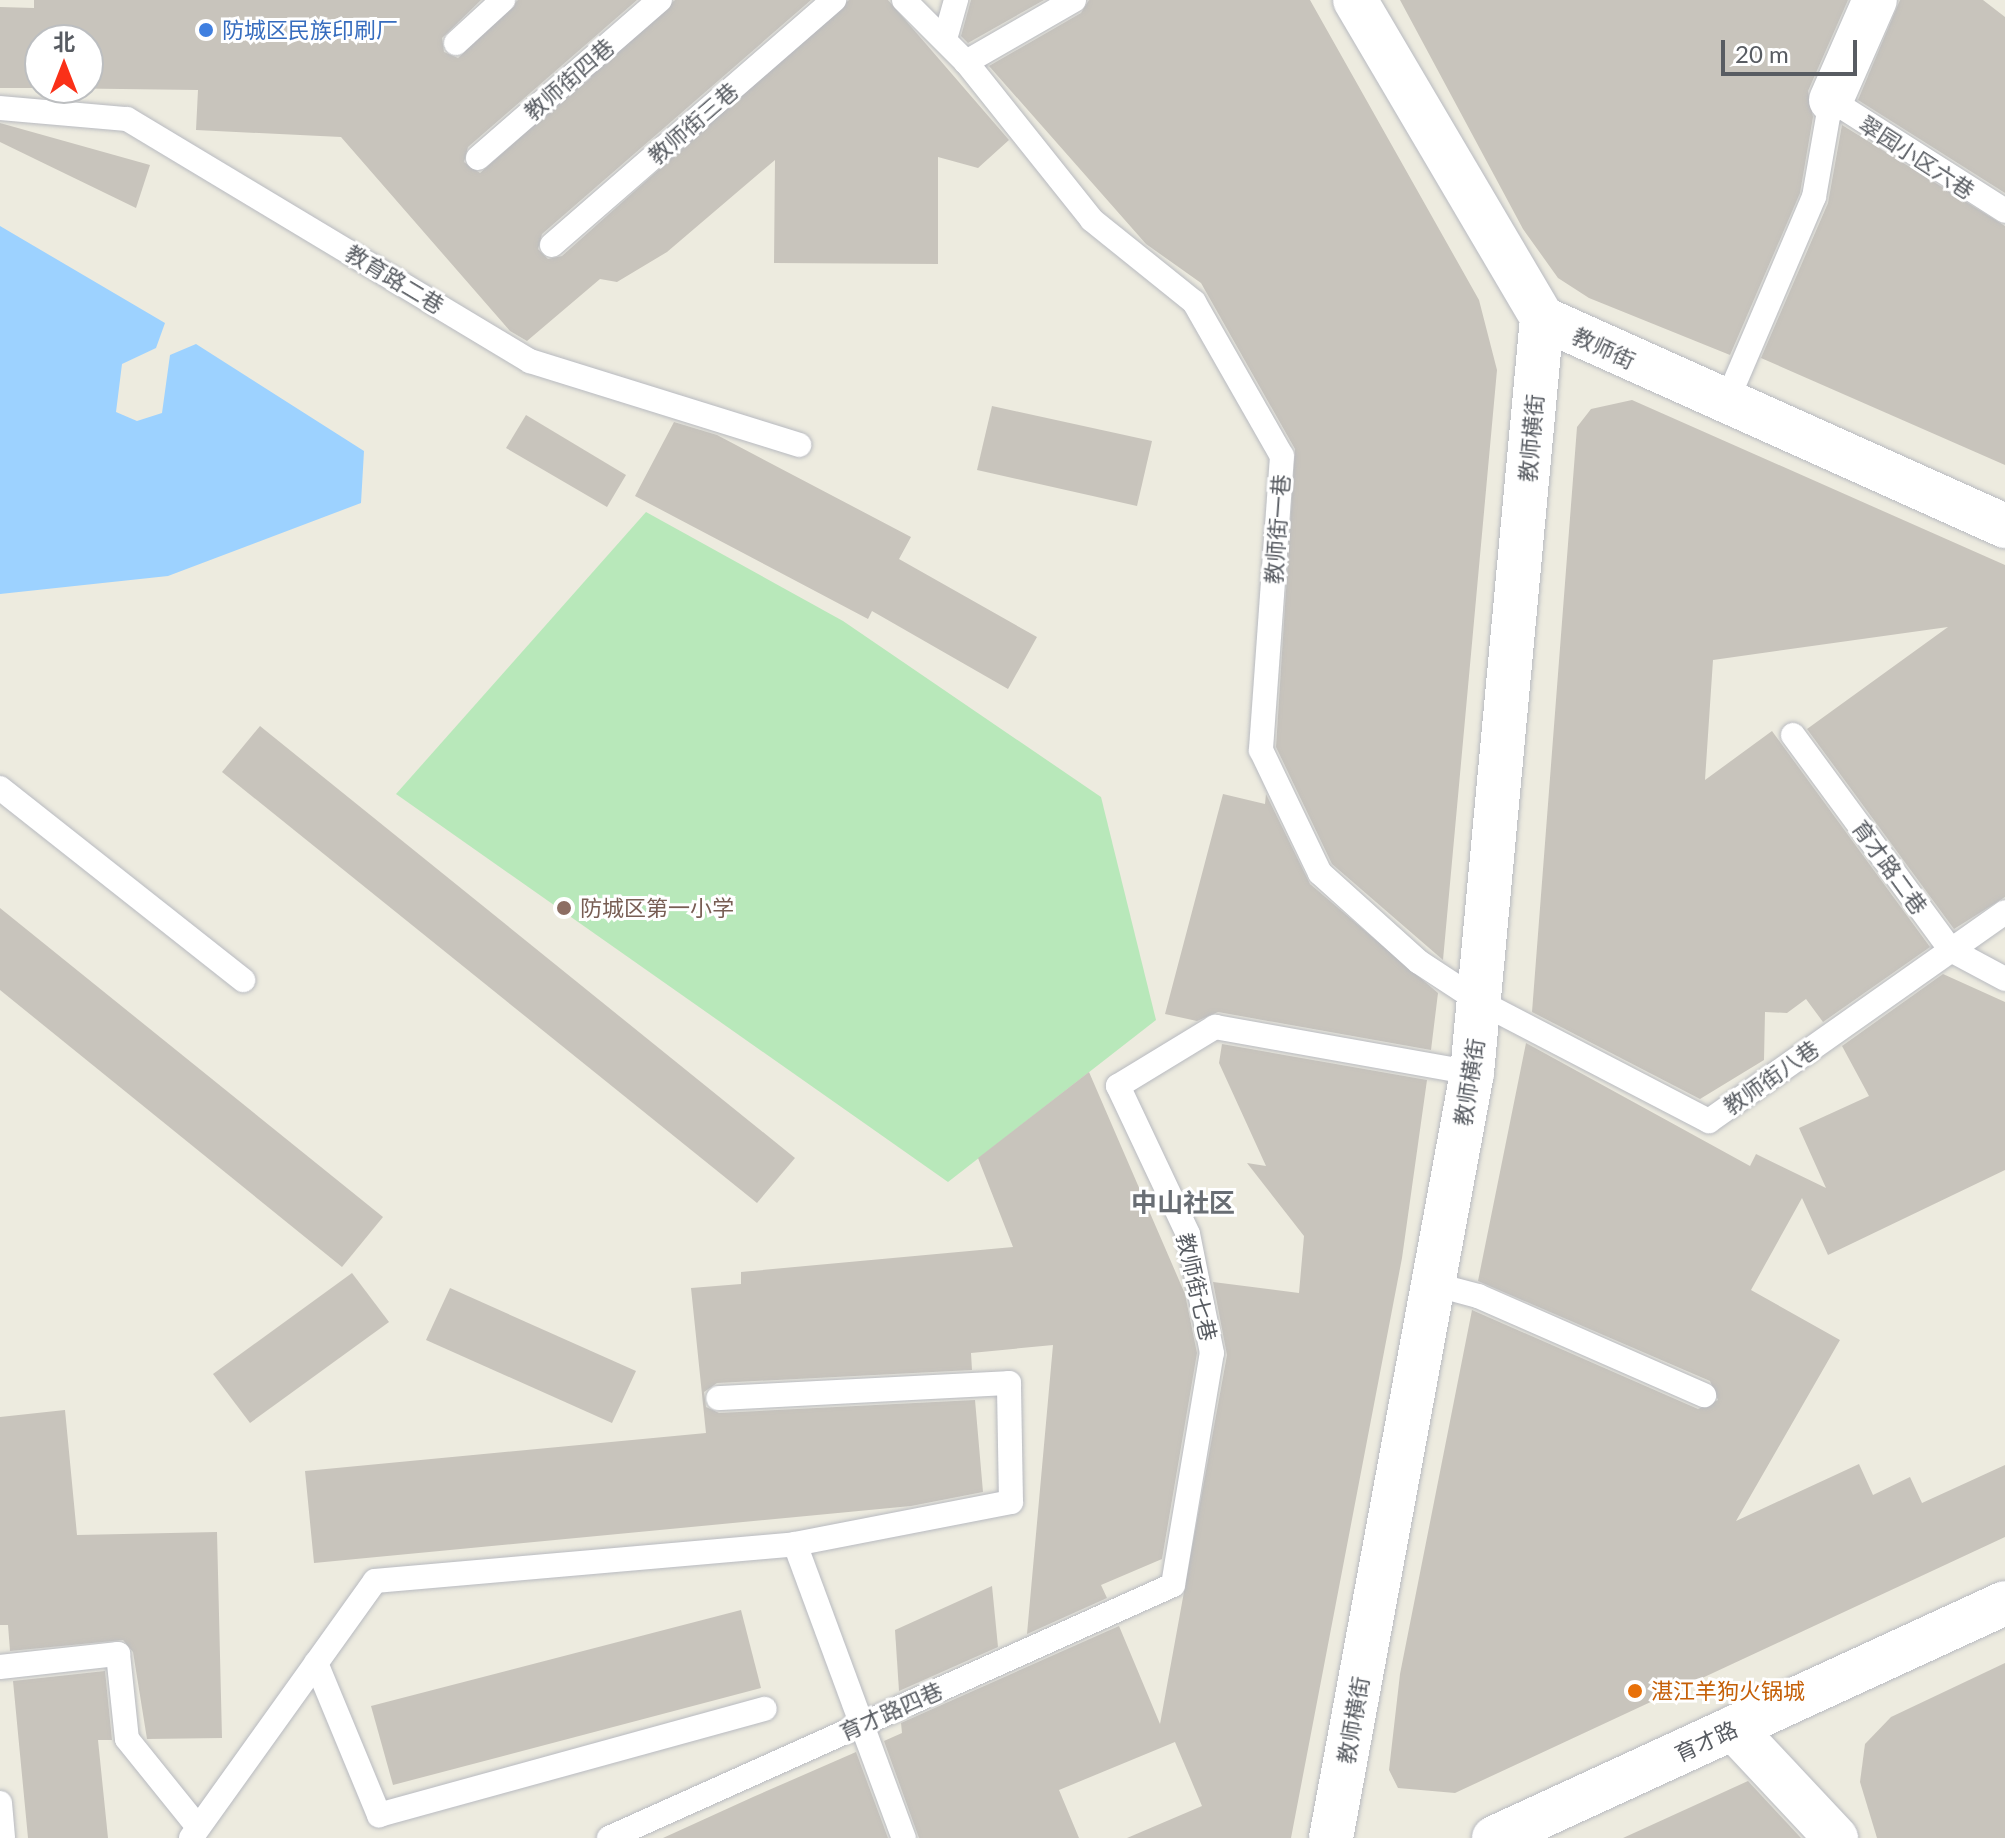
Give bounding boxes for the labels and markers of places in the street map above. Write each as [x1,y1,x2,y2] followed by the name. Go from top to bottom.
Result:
[222,17,398,43] place label: 防城区民族印刷厂
[197,21,215,39] marker: 防城区民族印刷厂
[580,895,734,921] place label: 防城区第一小学
[555,899,573,917] marker: 防城区第一小学
[1651,1678,1805,1704] place label: 湛江羊狗火锅城
[1626,1682,1644,1700] marker: 湛江羊狗火锅城

